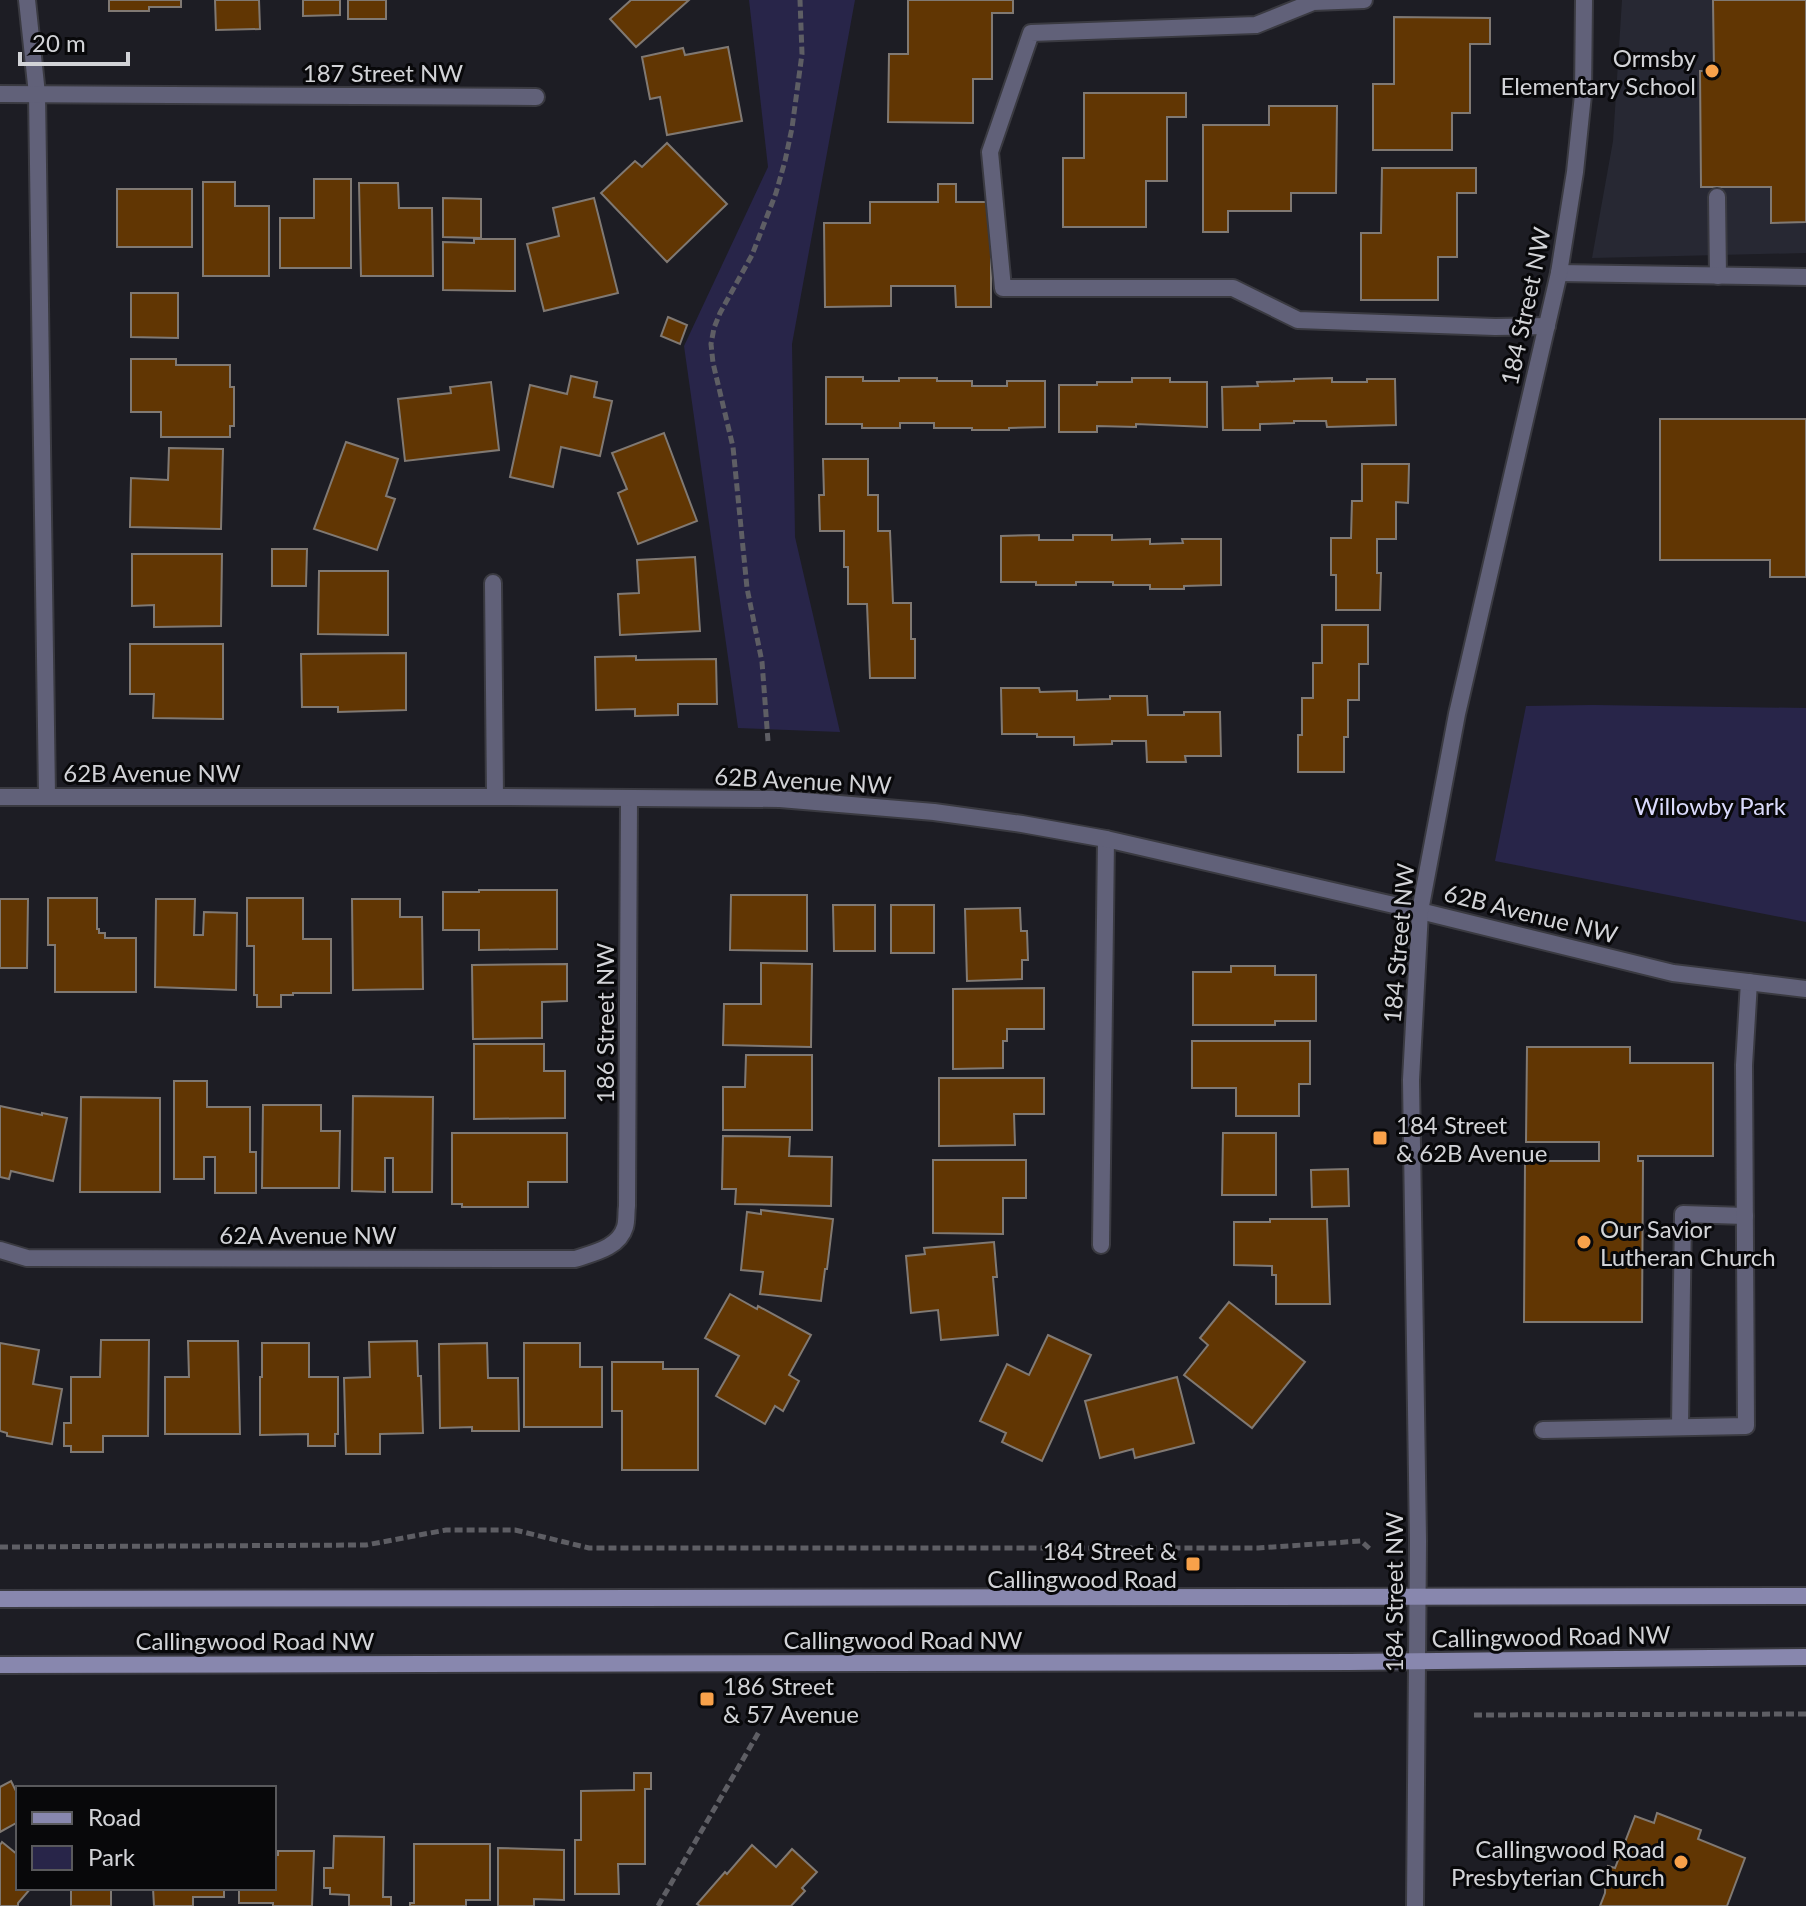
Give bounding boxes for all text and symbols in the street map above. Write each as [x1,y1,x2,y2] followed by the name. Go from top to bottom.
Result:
[20,16,128,66] scale bar
[32,28,86,57] text: 20 m
[1500,43,1697,100] place label: Ormsby Elementary School
[303,58,463,87] street label: 187 Street NW
[1703,62,1721,80] marker: Ormsby Elementary School
[1494,224,1556,387] street label: 184 Street NW
[63,758,241,787] street label: 62B Avenue NW
[714,761,893,799] street label: 62B Avenue NW
[1634,791,1787,820] park label: Willowby Park
[1377,862,1419,1024] street label: 184 Street NW
[1441,877,1621,949] street label: 62B Avenue NW
[590,943,619,1103] street label: 186 Street NW
[1396,1110,1547,1167] place label: 184 Street & 62B Avenue
[1371,1129,1389,1147] marker: 184 Street & 62B Avenue
[1600,1214,1776,1271] place label: Our Savior Lutheran Church
[219,1220,397,1249] street label: 62A Avenue NW
[1575,1233,1593,1251] marker: Our Savior Lutheran Church
[1379,1512,1408,1672] street label: 184 Street NW
[987,1536,1177,1593] place label: 184 Street & Callingwood Road
[1184,1555,1202,1573] marker: 184 Street & Callingwood Road
[1431,1619,1671,1653] street label: Callingwood Road NW
[784,1625,1023,1654] street label: Callingwood Road NW
[136,1626,375,1655] street label: Callingwood Road NW
[723,1671,859,1728] place label: 186 Street & 57 Avenue
[698,1690,716,1708] marker: 186 Street & 57 Avenue
[16,1786,276,1890] legend
[88,1802,141,1831] text: Road
[1451,1834,1665,1891] place label: Callingwood Road Presbyterian Church
[88,1842,136,1871] text: Park
[1672,1853,1690,1871] marker: Callingwood Road Presbyterian Church

